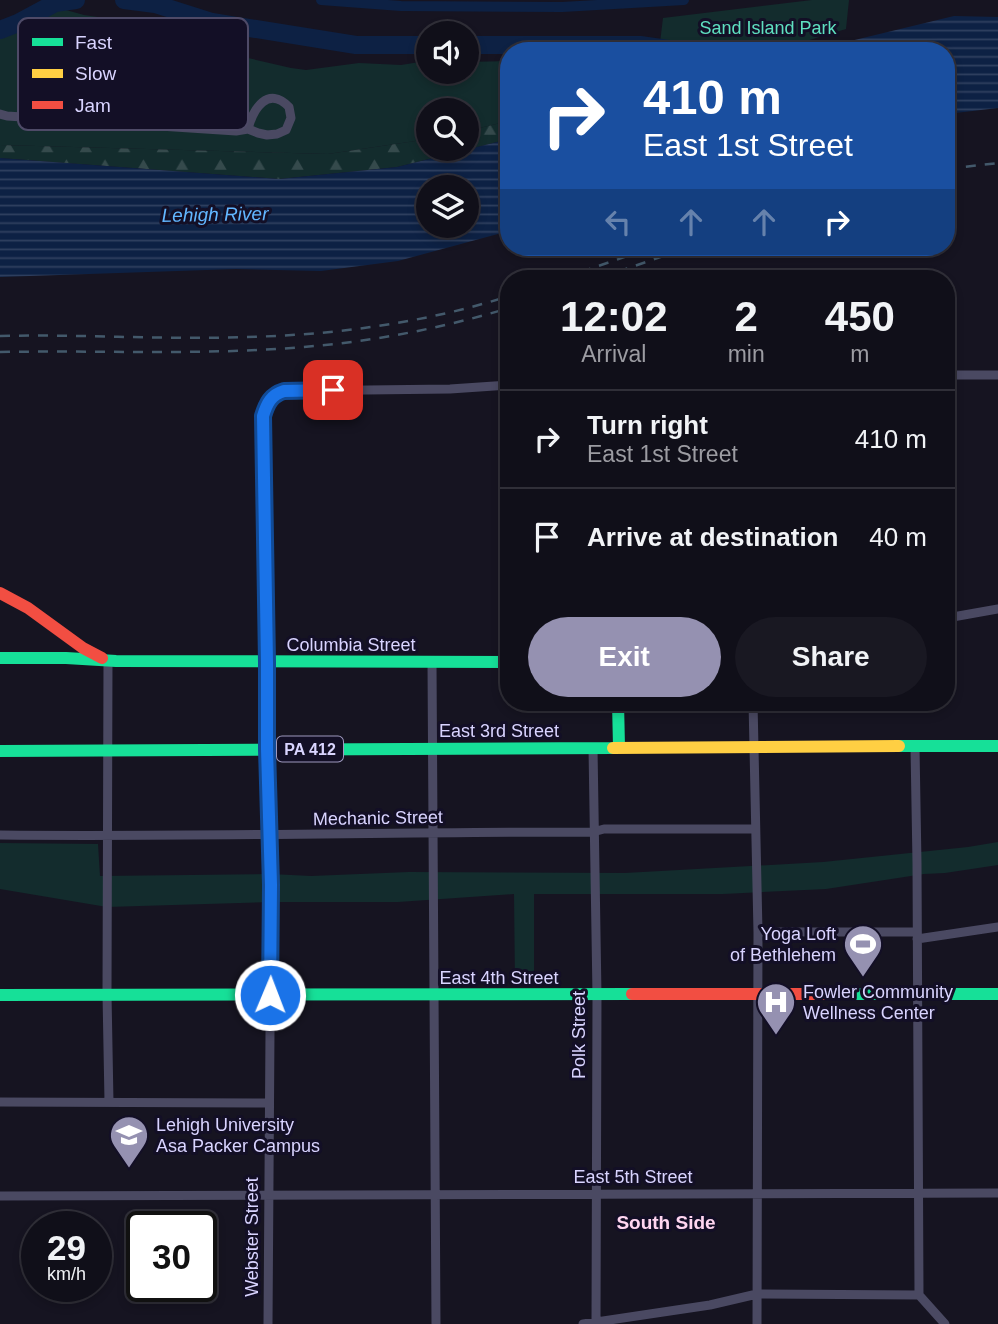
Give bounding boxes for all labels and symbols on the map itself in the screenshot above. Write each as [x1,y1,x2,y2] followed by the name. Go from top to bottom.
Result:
[18,18,248,130] legend
[699,18,838,38] park label: Sand Island Park
[75,32,113,53] text: Fast
[75,63,116,84] text: Slow
[75,95,111,116] text: Jam
[161,203,269,226] water label: Lehigh River
[303,360,363,420] pin
[286,635,416,655] street label: Columbia Street
[439,721,559,741] street label: East 3rd Street
[277,736,343,762] road number: PA 412
[313,807,443,829] street label: Mechanic Street
[842,923,884,978] sports icon: Yoga Loft of Bethlehem
[730,924,836,965] place label: Yoga Loft of Bethlehem
[233,958,307,1032] position arrow
[439,968,559,988] street label: East 4th Street
[755,981,797,1036] hospital icon: Fowler Community Wellness Center
[803,982,953,1023] place label: Fowler Community Wellness Center
[569,991,589,1079] street label: Polk Street
[108,1114,150,1169] school or university icon: Lehigh University Asa Packer Campus
[156,1115,320,1156] place label: Lehigh University Asa Packer Campus
[573,1167,693,1187] street label: East 5th Street
[242,1177,262,1297] street label: Webster Street
[126,1211,217,1302] speed limit sign: 30
[616,1212,716,1233] district label: South Side

